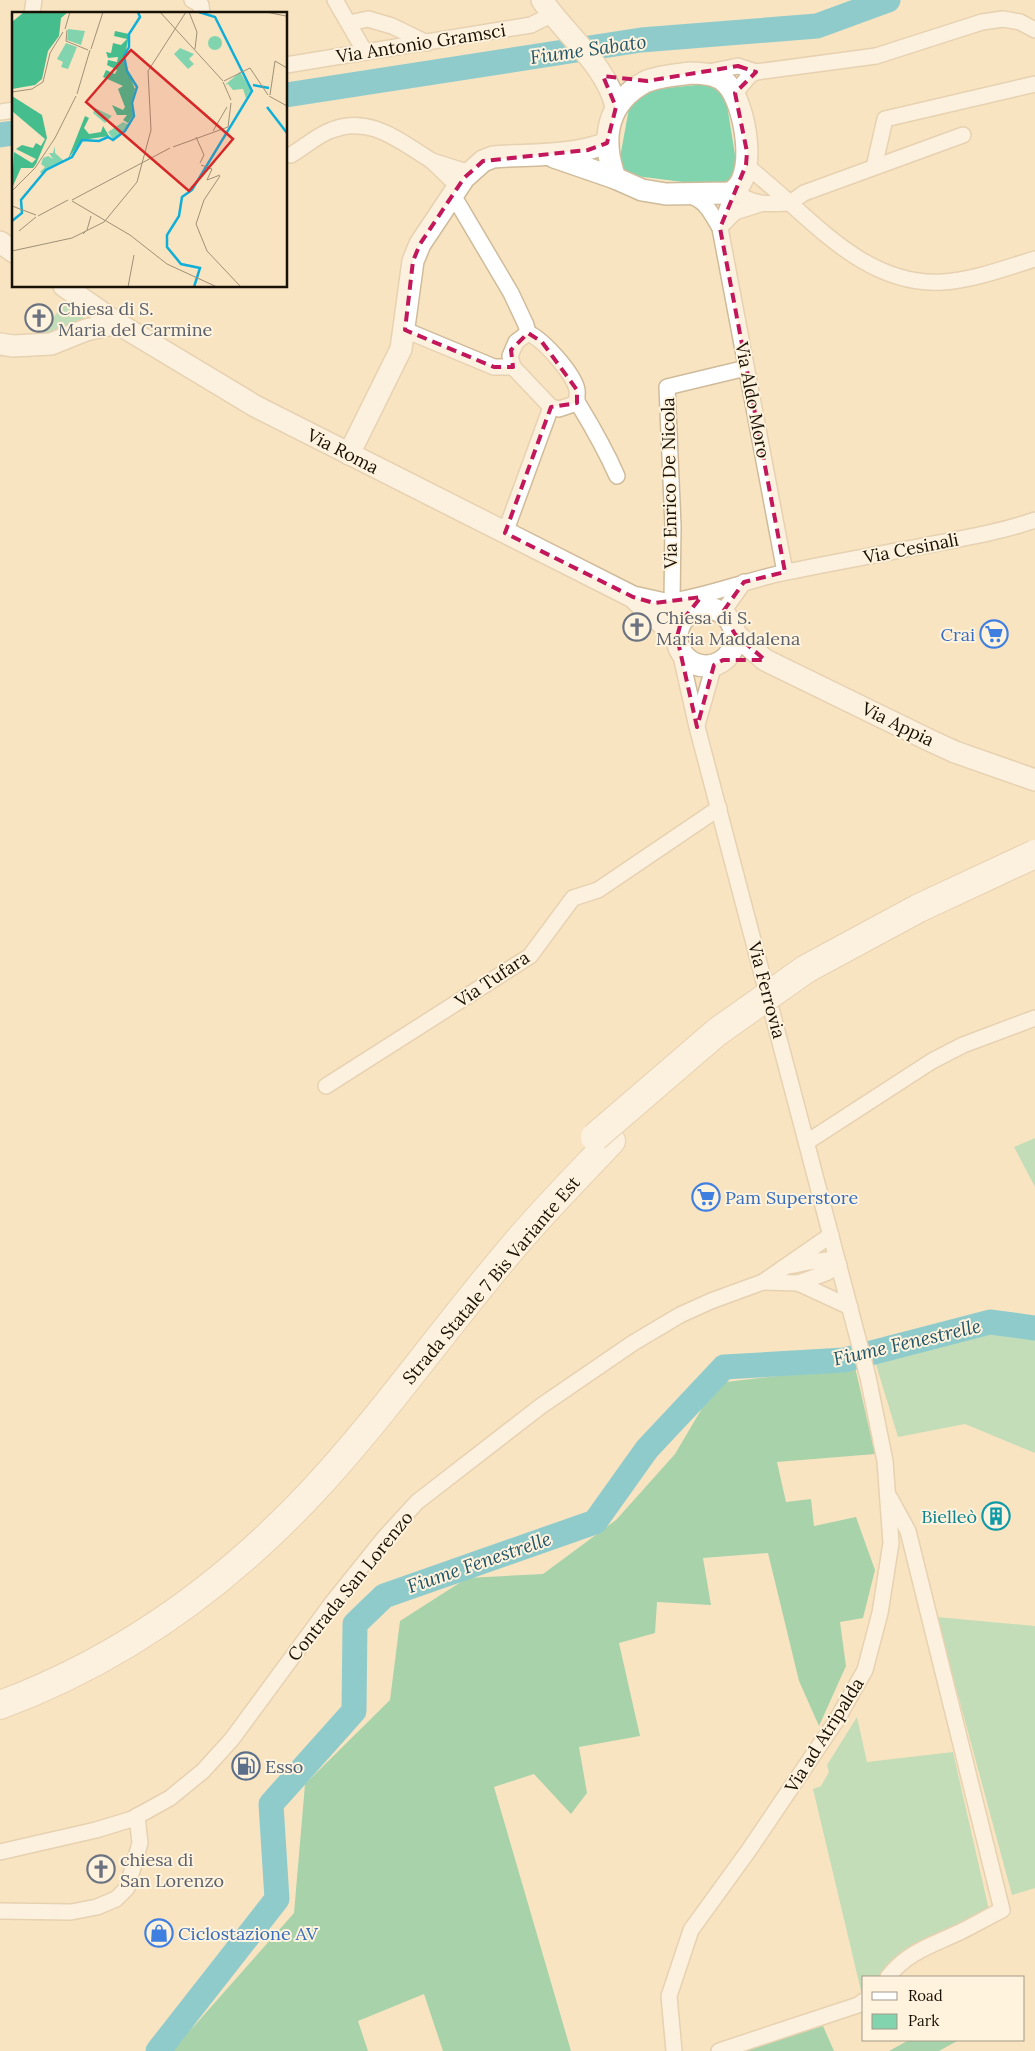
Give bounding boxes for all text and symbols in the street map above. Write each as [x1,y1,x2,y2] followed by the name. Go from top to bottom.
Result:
[12,12,288,288] inset map
[334,18,507,68] street label: Via Antonio Gramsci
[528,29,648,69] water label: Fiume Sabato
[58,297,213,341] place label: Chiesa di S. Maria del Carmine
[24,303,54,333] church icon: Chiesa di S. Maria del Carmine
[730,339,776,460] street label: Via Aldo Moro
[656,397,682,570] street label: Via Enrico De Nicola
[302,423,383,479] street label: Via Roma
[860,528,961,569] street label: Via Cesinali
[656,606,800,650] place label: Chiesa di S. Maria Maddalena
[622,612,652,642] church icon: Chiesa di S. Maria Maddalena
[979,619,1009,649] supermarket icon: Crai
[940,623,975,646] place label: Crai
[857,696,938,751] street label: Via Appia
[743,938,791,1041] street label: Via Ferrovia
[450,946,534,1013] street label: Via Tufara
[397,1171,585,1389] street label: Strada Statale 7 Bis Variante Est
[691,1182,721,1212] supermarket icon: Pam Superstore
[725,1186,859,1209] place label: Pam Superstore
[831,1313,983,1371] water label: Fiume Fenestrelle
[981,1501,1011,1531] building icon: Bielleò
[921,1505,977,1528] place label: Bielleò
[282,1506,418,1666] street label: Contrada San Lorenzo
[404,1526,554,1598] water label: Fiume Fenestrelle
[779,1673,869,1798] street label: Via ad Atripalda
[231,1751,261,1781] fuel station icon: Esso
[265,1755,303,1778] place label: Esso
[120,1848,224,1892] place label: chiesa di San Lorenzo
[86,1854,116,1884] church icon: chiesa di San Lorenzo
[144,1918,174,1948] shop icon: Ciclostazione AV
[178,1922,319,1945] place label: Ciclostazione AV
[862,1976,1025,2041] legend
[908,1986,943,2005] text: Road
[908,2011,939,2030] text: Park

